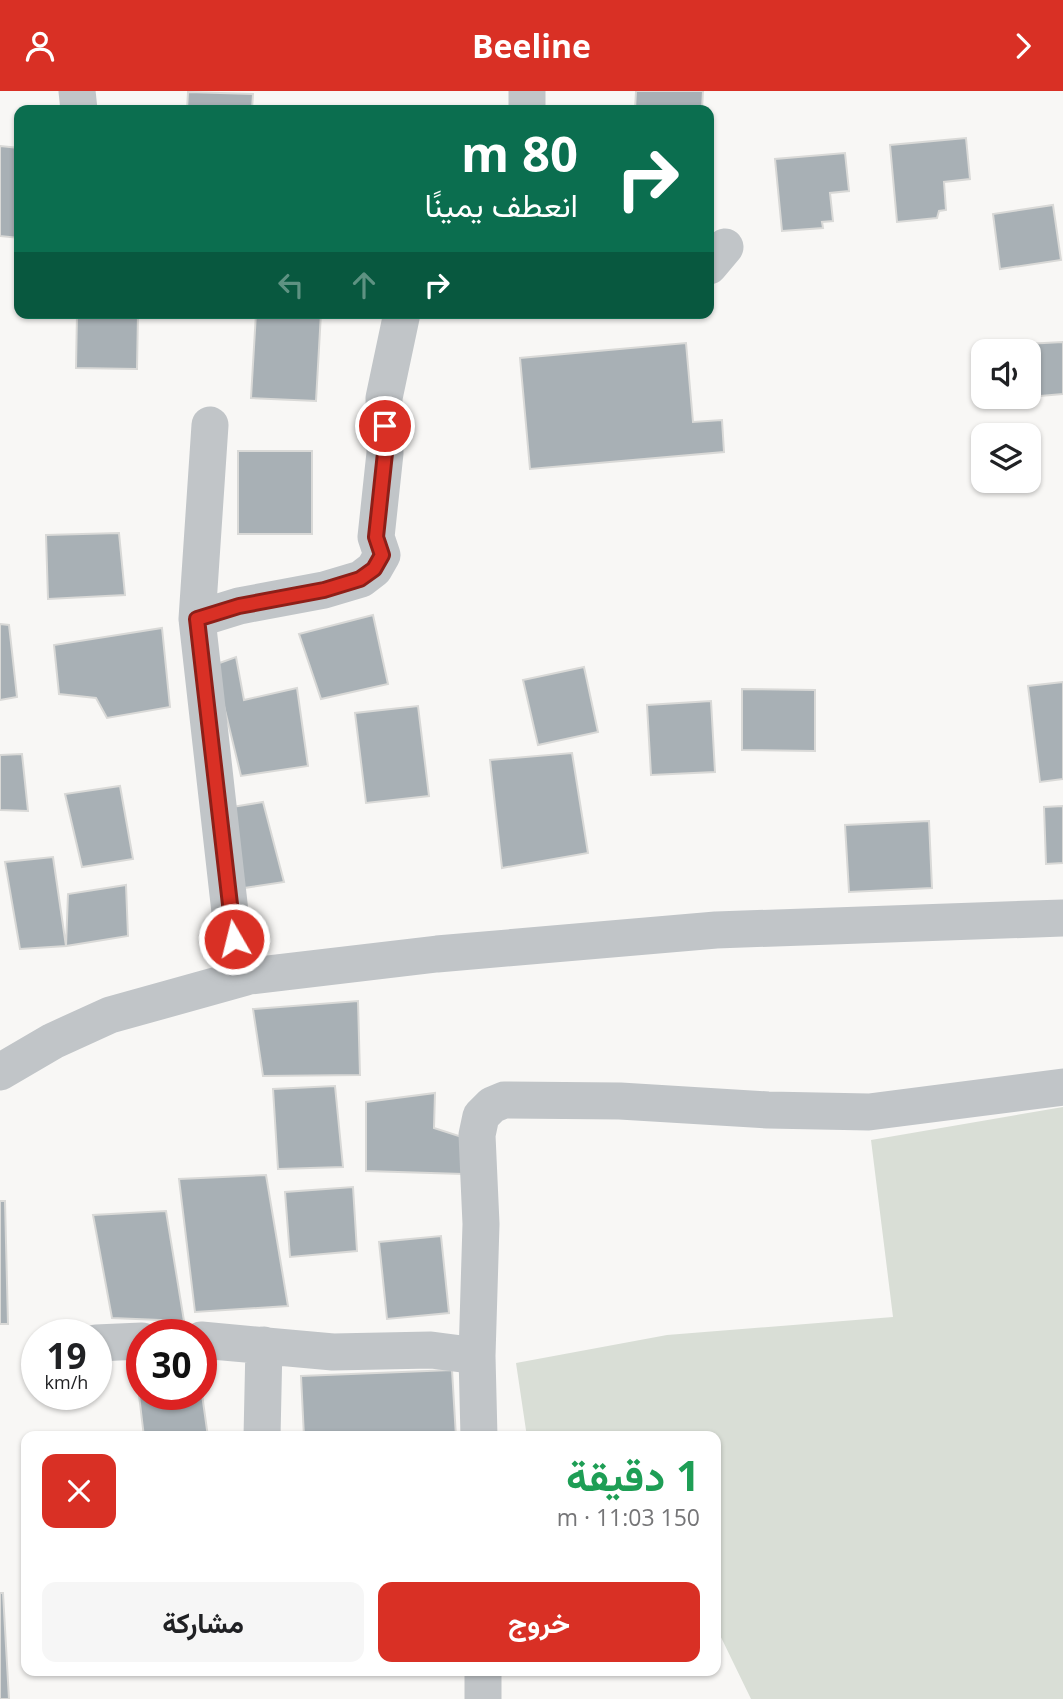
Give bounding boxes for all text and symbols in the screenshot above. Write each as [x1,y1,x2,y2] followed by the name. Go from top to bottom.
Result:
[472,24,591,67] text: Beeline
[21,27,59,65] icon: person
[1004,27,1042,65] icon: forward
[461,120,578,186] text: 80 m
[602,133,693,224] icon: right
[424,183,578,226] text: انعطف يمينًا
[272,266,310,304] icon: left
[345,266,383,304] icon: ahead
[418,266,456,304] icon: right
[971,339,1041,493] map controls
[971,339,1041,409] button: sound
[355,396,415,456] pin
[366,407,404,445] icon: arrive
[971,423,1041,493] button: layers
[197,902,271,976] position arrow
[126,1319,217,1410] speed limit sign: 30
[46,1332,87,1379] text: 19
[45,1370,88,1394] text: km/h
[566,1446,700,1503] text: 1 دقيقة
[42,1454,116,1528] button: close
[557,1501,700,1533] text: 150 m · 11:03
[42,1582,364,1662] button: مشاركة
[378,1582,700,1662] button: خروج

